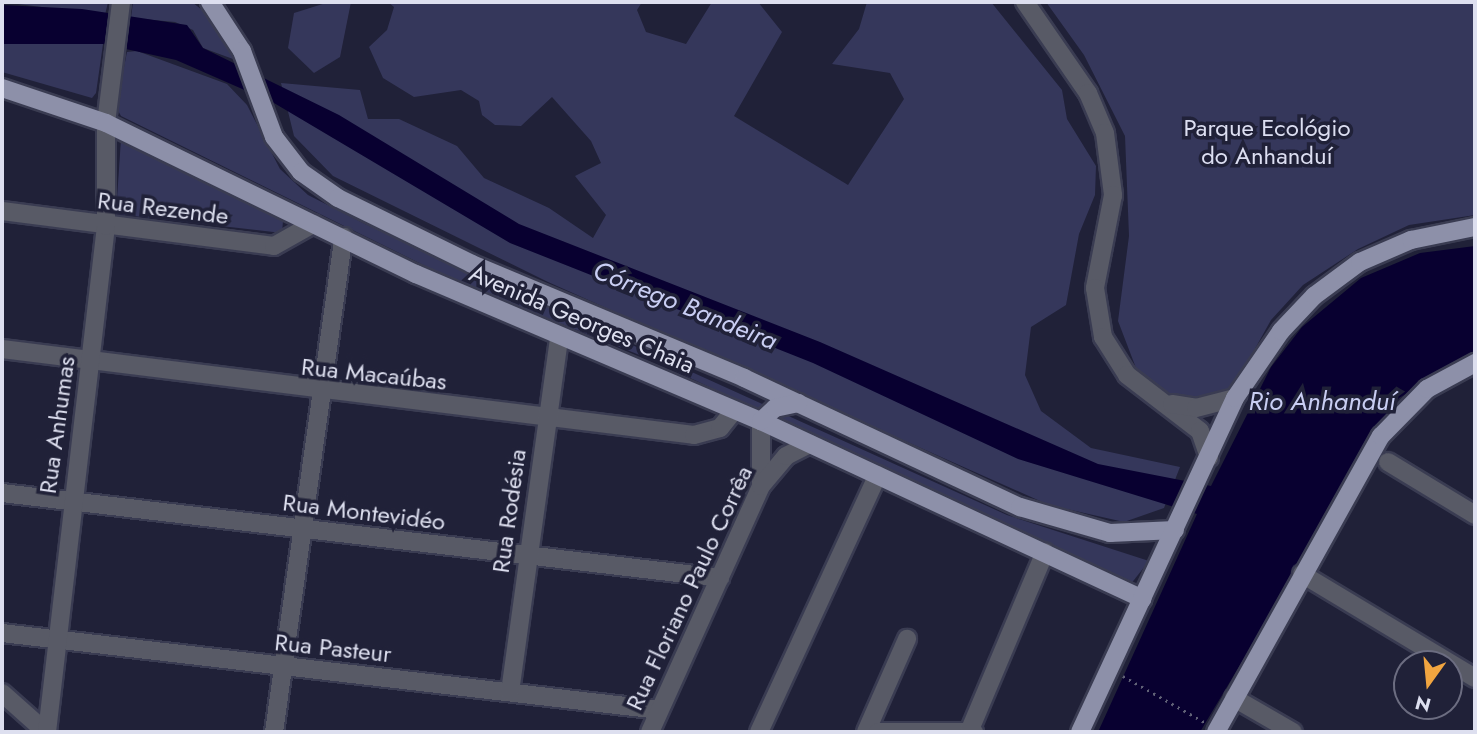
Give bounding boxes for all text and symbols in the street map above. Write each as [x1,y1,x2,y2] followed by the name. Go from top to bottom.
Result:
[1183,114,1351,170] park label: Parque Ecológio do Anhanduí
[96,186,230,230] street label: Rua Rezende
[588,255,782,357] water label: Córrego Bandeira
[465,259,699,379] street label: Avenida Georges Chaia
[300,352,448,396] street label: Rua Macaúbas
[33,354,81,496] street label: Rua Anhumas
[1248,386,1396,418] water label: Rio Anhanduí
[486,447,532,575] street label: Rua Rodésia
[620,461,758,715] street label: Rua Floriano Paulo Corrêa
[281,488,447,536] street label: Rua Montevidéo
[273,628,393,668] street label: Rua Pasteur
[1393,650,1463,720] north arrow
[1412,689,1434,719] text: N

